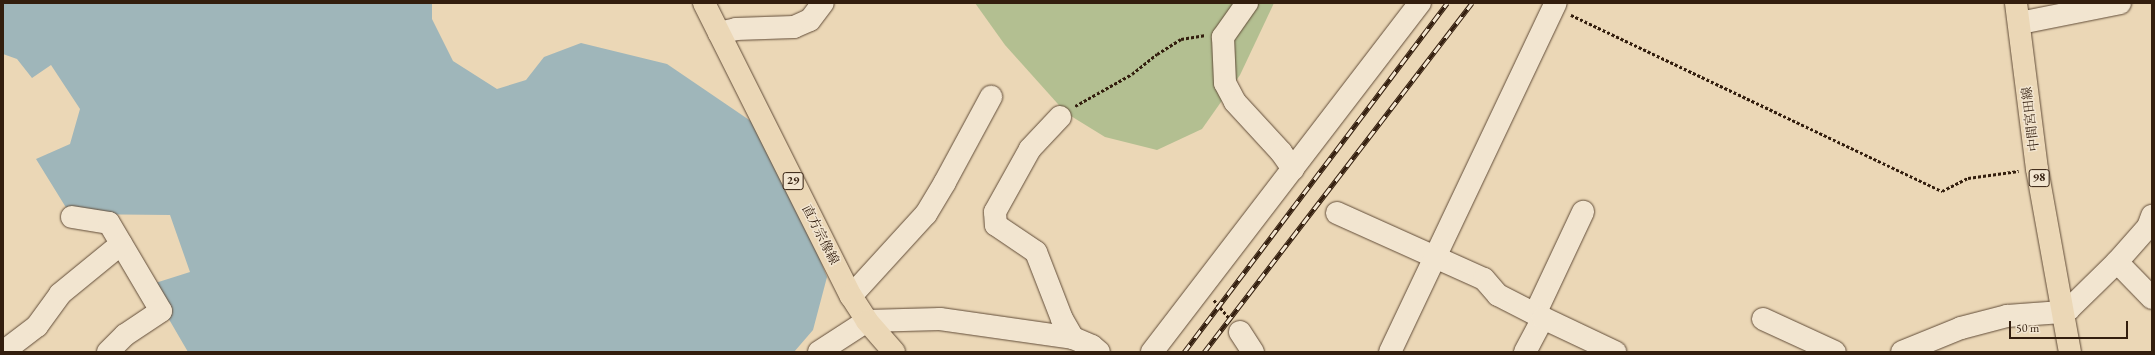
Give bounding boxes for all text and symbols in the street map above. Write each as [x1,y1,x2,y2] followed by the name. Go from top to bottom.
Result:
[2019,86,2043,152] street label: 中間宮田線
[2028,168,2050,188] road number: 98
[782,171,804,191] road number: 29
[798,203,842,267] street label: 直方宗像線
[2011,313,2130,339] scale bar
[2016,320,2039,336] text: 50 m

